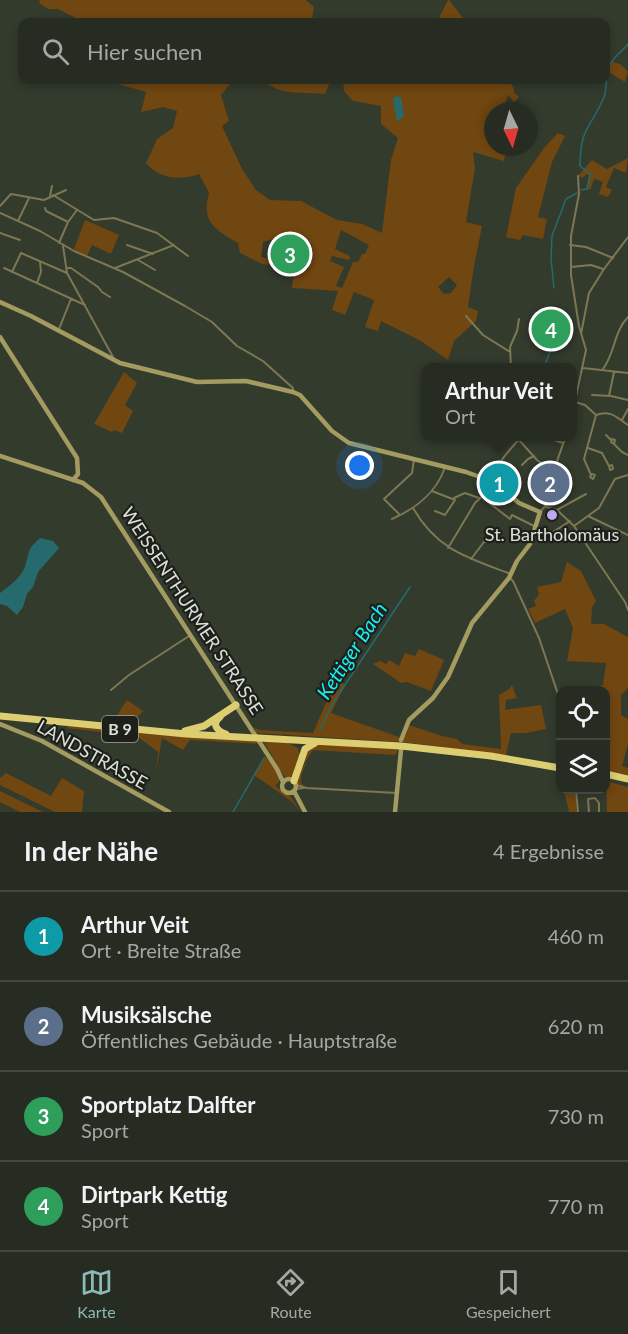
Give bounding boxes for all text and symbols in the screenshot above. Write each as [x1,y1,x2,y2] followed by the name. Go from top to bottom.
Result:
[18,18,610,84] search box
[39,35,72,68] icon: search
[87,38,202,65] text: Hier suchen
[484,102,538,156] north arrow
[270,232,310,276] pin: 3
[532,306,570,352] pin: 4
[421,363,577,441] popup
[445,377,553,404] text: Arthur Veit
[445,404,475,428] text: Ort
[345,451,374,480] your location
[480,460,518,506] pin: 1
[530,460,570,506] pin: 2
[117,502,268,719] street label: WEISSENTHURMER STRASSE
[545,508,559,522] marker: St. Bartholomäus
[485,523,619,545] place label: St. Bartholomäus
[311,598,391,703] water label: Kettiger Bach
[556,686,610,794] map controls
[556,686,610,740] button: locate
[34,715,151,793] street label: LANDSTRASSE
[102,716,138,742] road number: B 9
[556,740,610,794] button: layers
[24,835,158,867] text: In der Nähe
[493,839,604,863] text: 4 Ergebnisse
[81,911,189,938] text: Arthur Veit
[38,924,49,948] text: 1
[548,924,604,948] text: 460 m
[81,938,241,962] text: Ort · Breite Straße
[81,1001,212,1028] text: Musiksälsche
[38,1014,49,1038] text: 2
[548,1014,604,1038] text: 620 m
[81,1028,397,1052] text: Öffentliches Gebäude · Hauptstraße
[81,1091,256,1118] text: Sportplatz Dalfter
[38,1104,49,1128] text: 3
[548,1104,604,1128] text: 730 m
[81,1118,129,1142] text: Sport
[81,1181,227,1208] text: Dirtpark Kettig
[38,1194,49,1218] text: 4
[548,1194,604,1218] text: 770 m
[81,1208,129,1232] text: Sport
[77,1266,116,1321] tab: Karte
[270,1266,312,1321] tab: Route
[466,1266,551,1321] tab: Gespeichert

